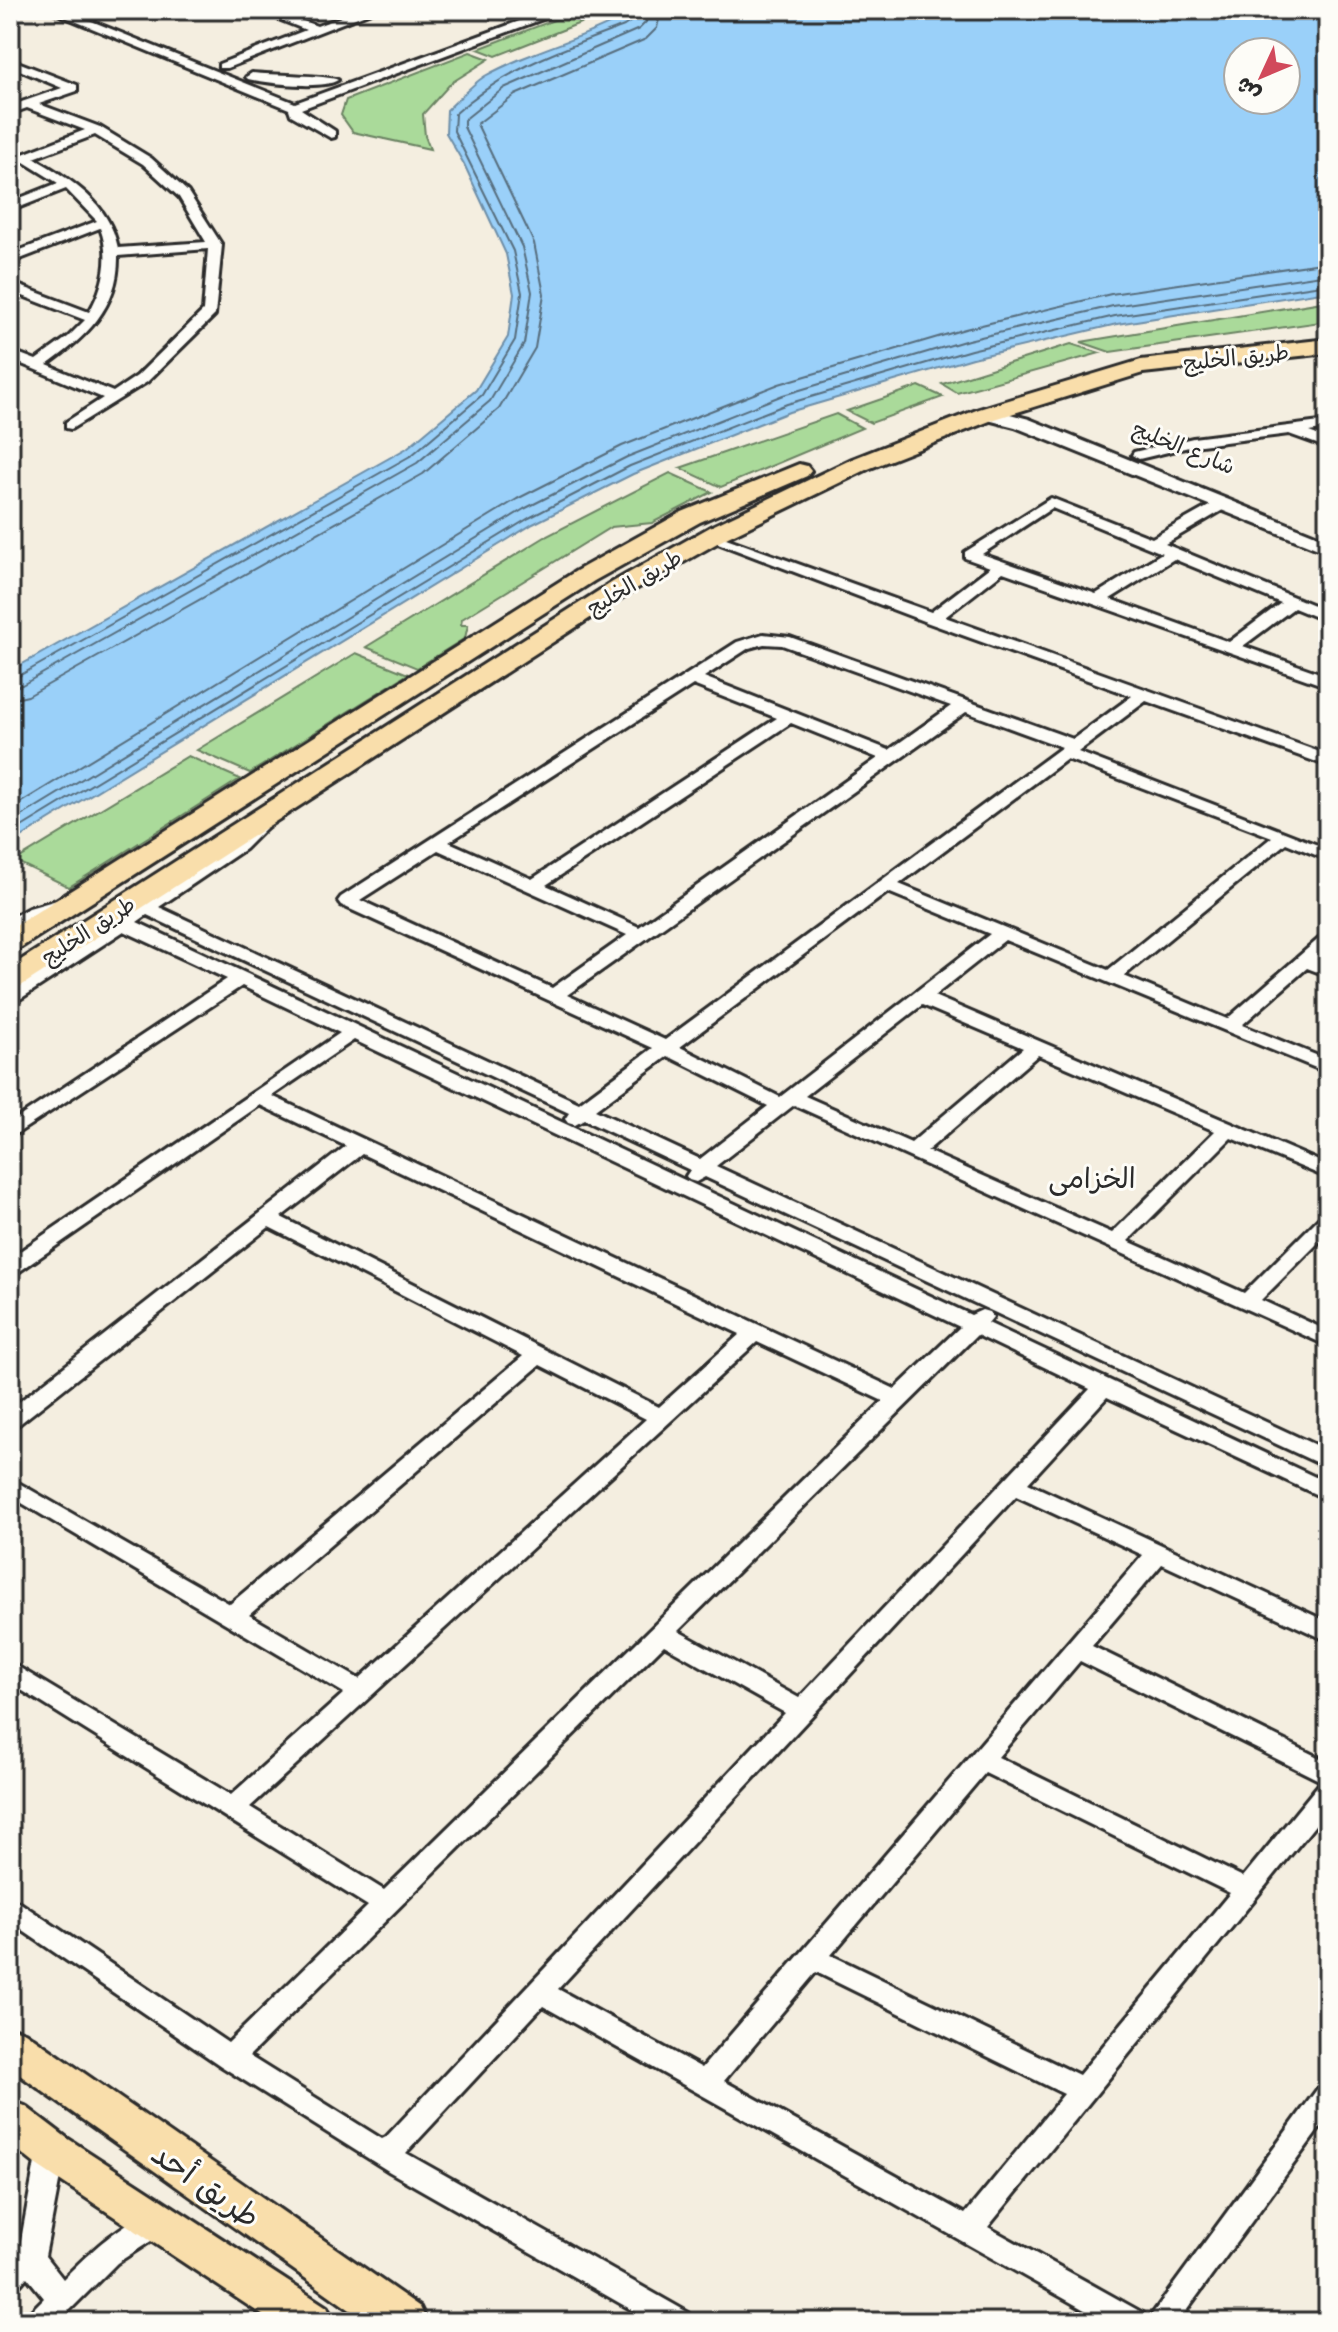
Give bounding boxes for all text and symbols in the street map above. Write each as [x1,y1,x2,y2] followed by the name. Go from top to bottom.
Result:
[1222,36,1302,116] north arrow
[1228,71,1266,109] text: ش
[1182,337,1291,378] street label: طريق الخليج
[1128,413,1240,482] street label: شارع الخليج
[581,542,688,623] street label: طريق الخليج
[35,888,141,972] street label: طريق الخليج
[1048,1159,1136,1196] district label: الخزامى
[145,2131,270,2236] street label: طريق أحد

